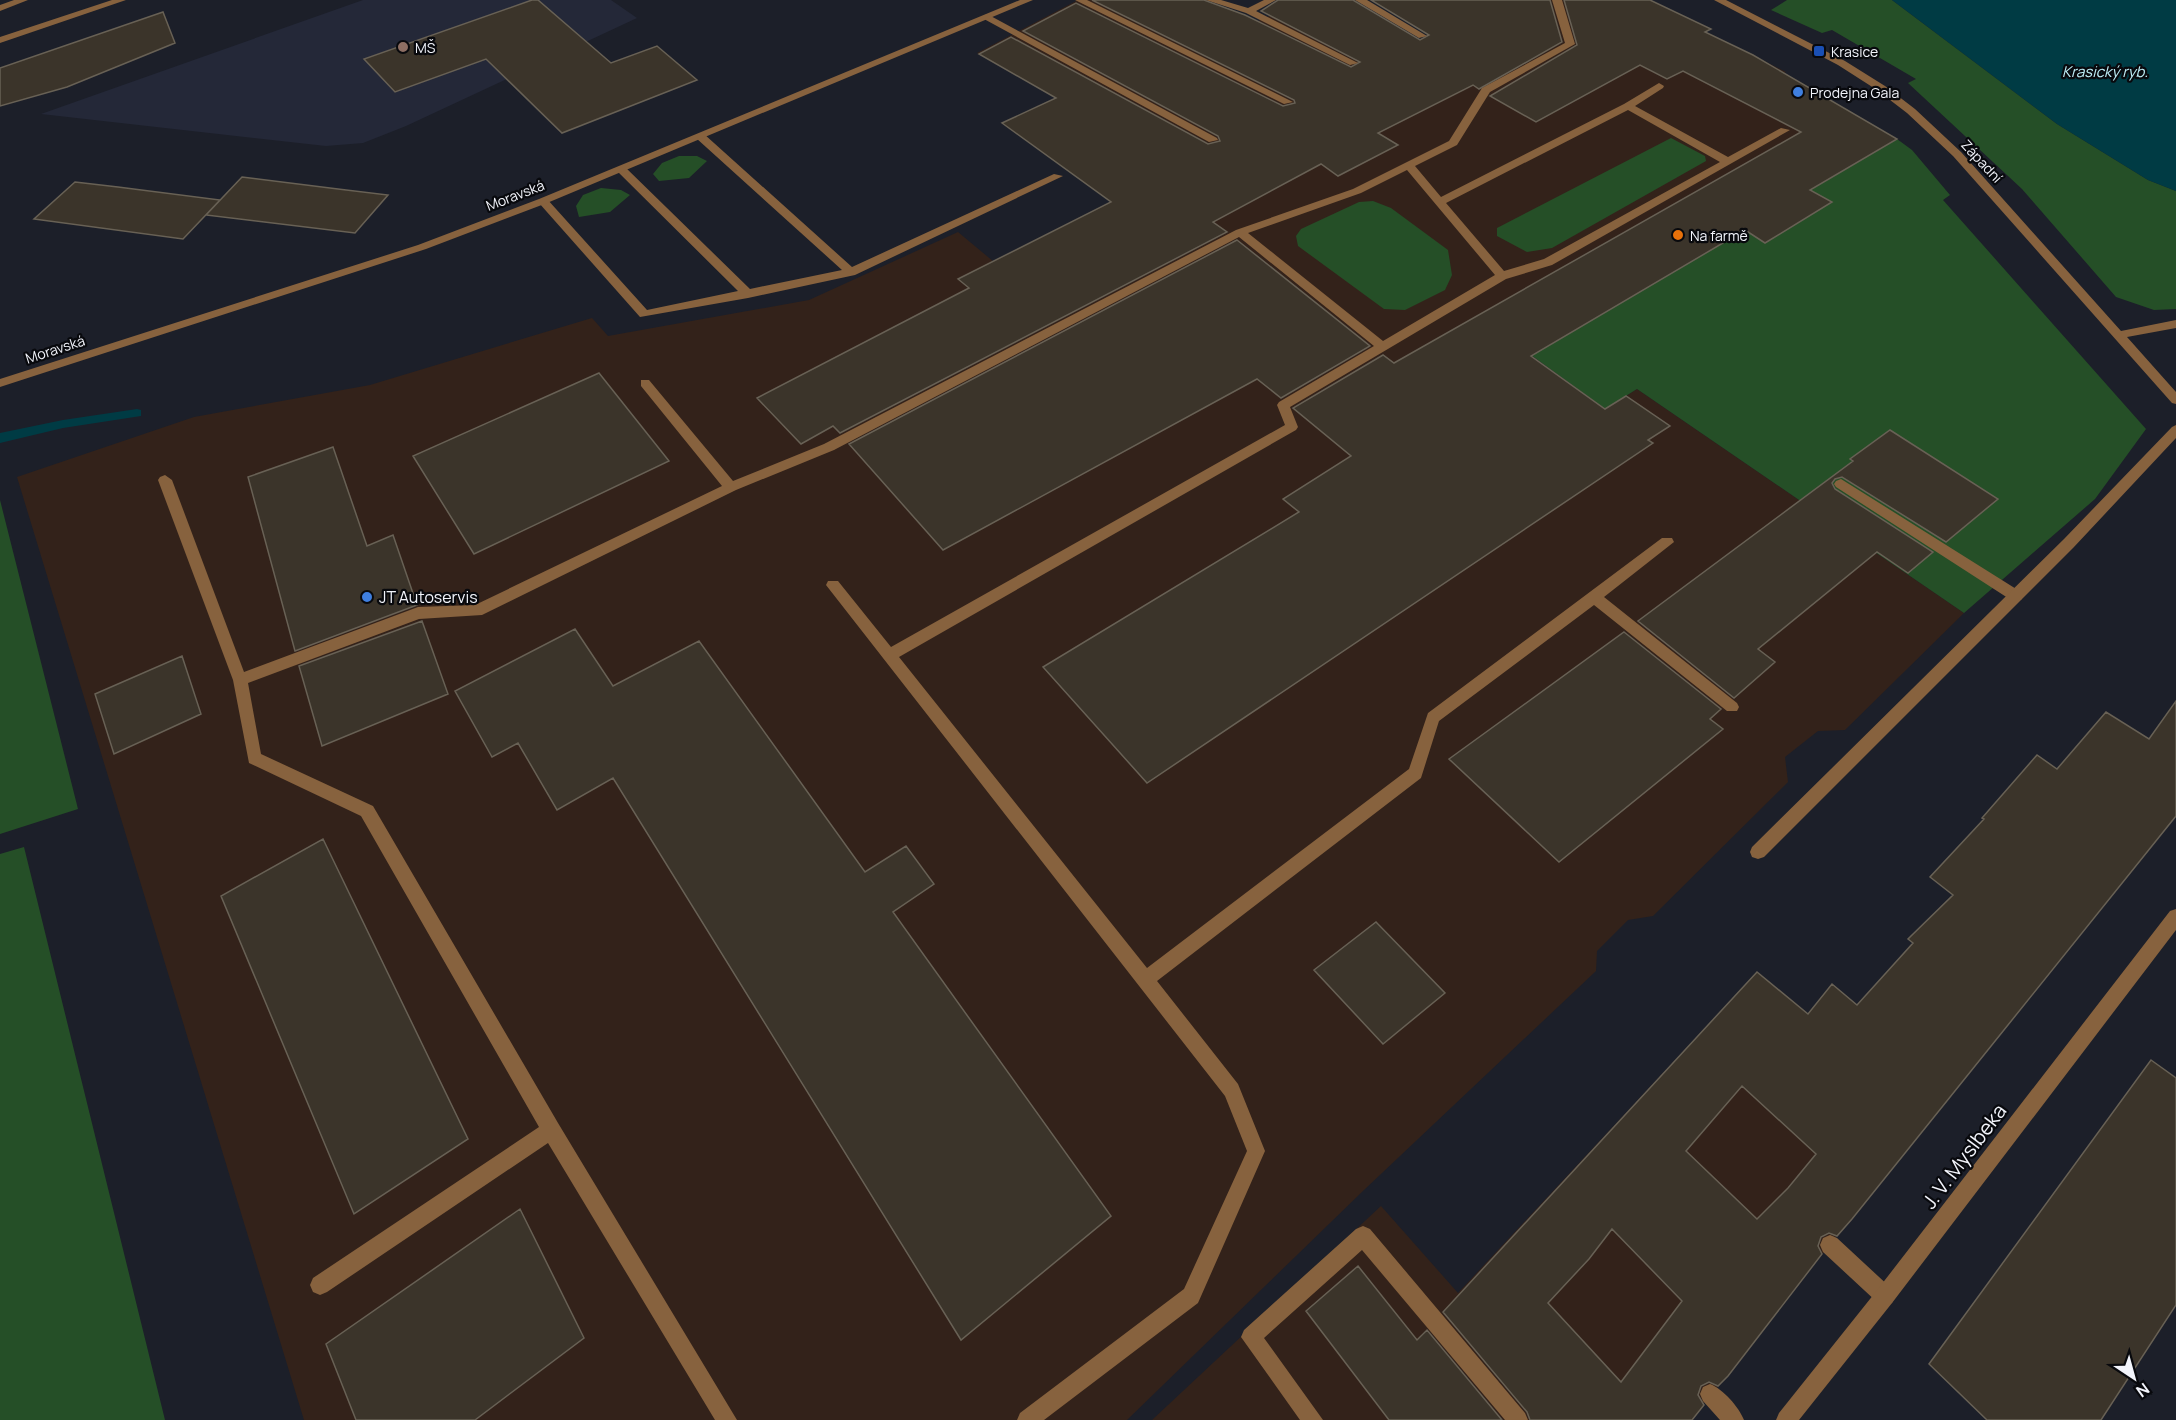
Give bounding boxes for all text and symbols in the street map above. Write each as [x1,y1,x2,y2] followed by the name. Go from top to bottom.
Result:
[415,38,436,57] place label: MŠ
[396,40,410,54] marker: MŠ
[1831,42,1878,61] place label: Krasice
[1812,44,1826,58] marker: Krasice
[2062,61,2148,82] water label: Krasický ryb.
[1810,83,1899,102] place label: Prodejna Gala
[1791,85,1805,99] marker: Prodejna Gala
[1957,135,2007,187] street label: Západní
[483,175,547,215] street label: Moravská
[1690,226,1748,245] place label: Na farmě
[1671,228,1685,242] marker: Na farmě
[23,331,87,367] street label: Moravská
[379,586,478,608] place label: JT Autoservis
[360,590,374,604] marker: JT Autoservis
[1916,1098,2012,1214] street label: J. V. Myslbeka
[2104,1348,2164,1408] north arrow
[2132,1378,2154,1402] text: N

